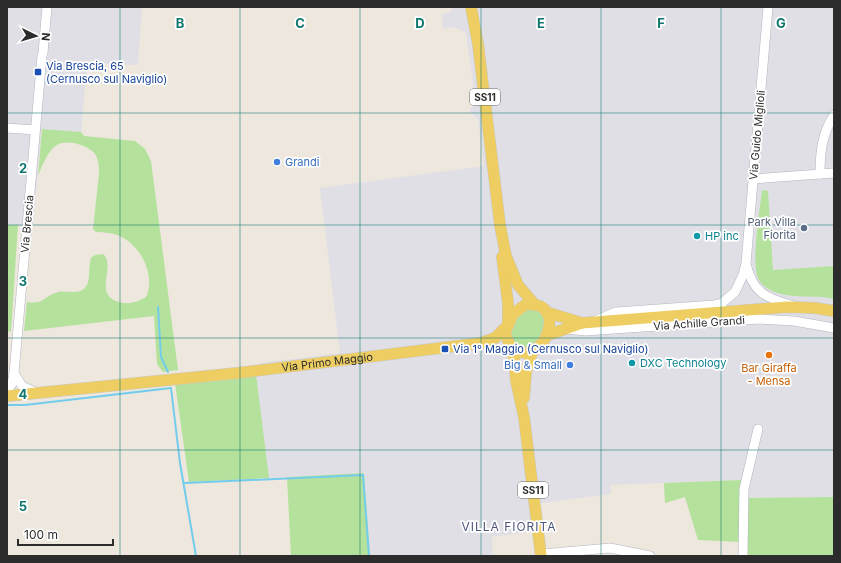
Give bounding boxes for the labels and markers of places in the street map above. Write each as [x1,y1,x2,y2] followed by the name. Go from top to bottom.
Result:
[46,59,167,86] place label: Via Brescia, 65 (Cernusco sul Naviglio)
[33,67,43,77] marker: Via Brescia, 65 (Cernusco sul Naviglio)
[285,155,319,169] place label: Grandi
[272,157,282,167] marker: Grandi
[748,215,796,242] place label: Park Villa Fiorita
[799,223,809,233] marker: Park Villa Fiorita
[705,229,739,243] place label: HP inc
[692,231,702,241] marker: HP inc
[453,342,648,356] place label: Via 1° Maggio (Cernusco sul Naviglio)
[440,344,450,354] marker: Via 1° Maggio (Cernusco sul Naviglio)
[764,350,774,360] marker: Bar Giraffa - Mensa
[640,356,727,370] place label: DXC Technology
[504,358,562,372] place label: Big & Small
[627,358,637,368] marker: DXC Technology
[565,360,575,370] marker: Big & Small
[741,361,797,388] place label: Bar Giraffa - Mensa

